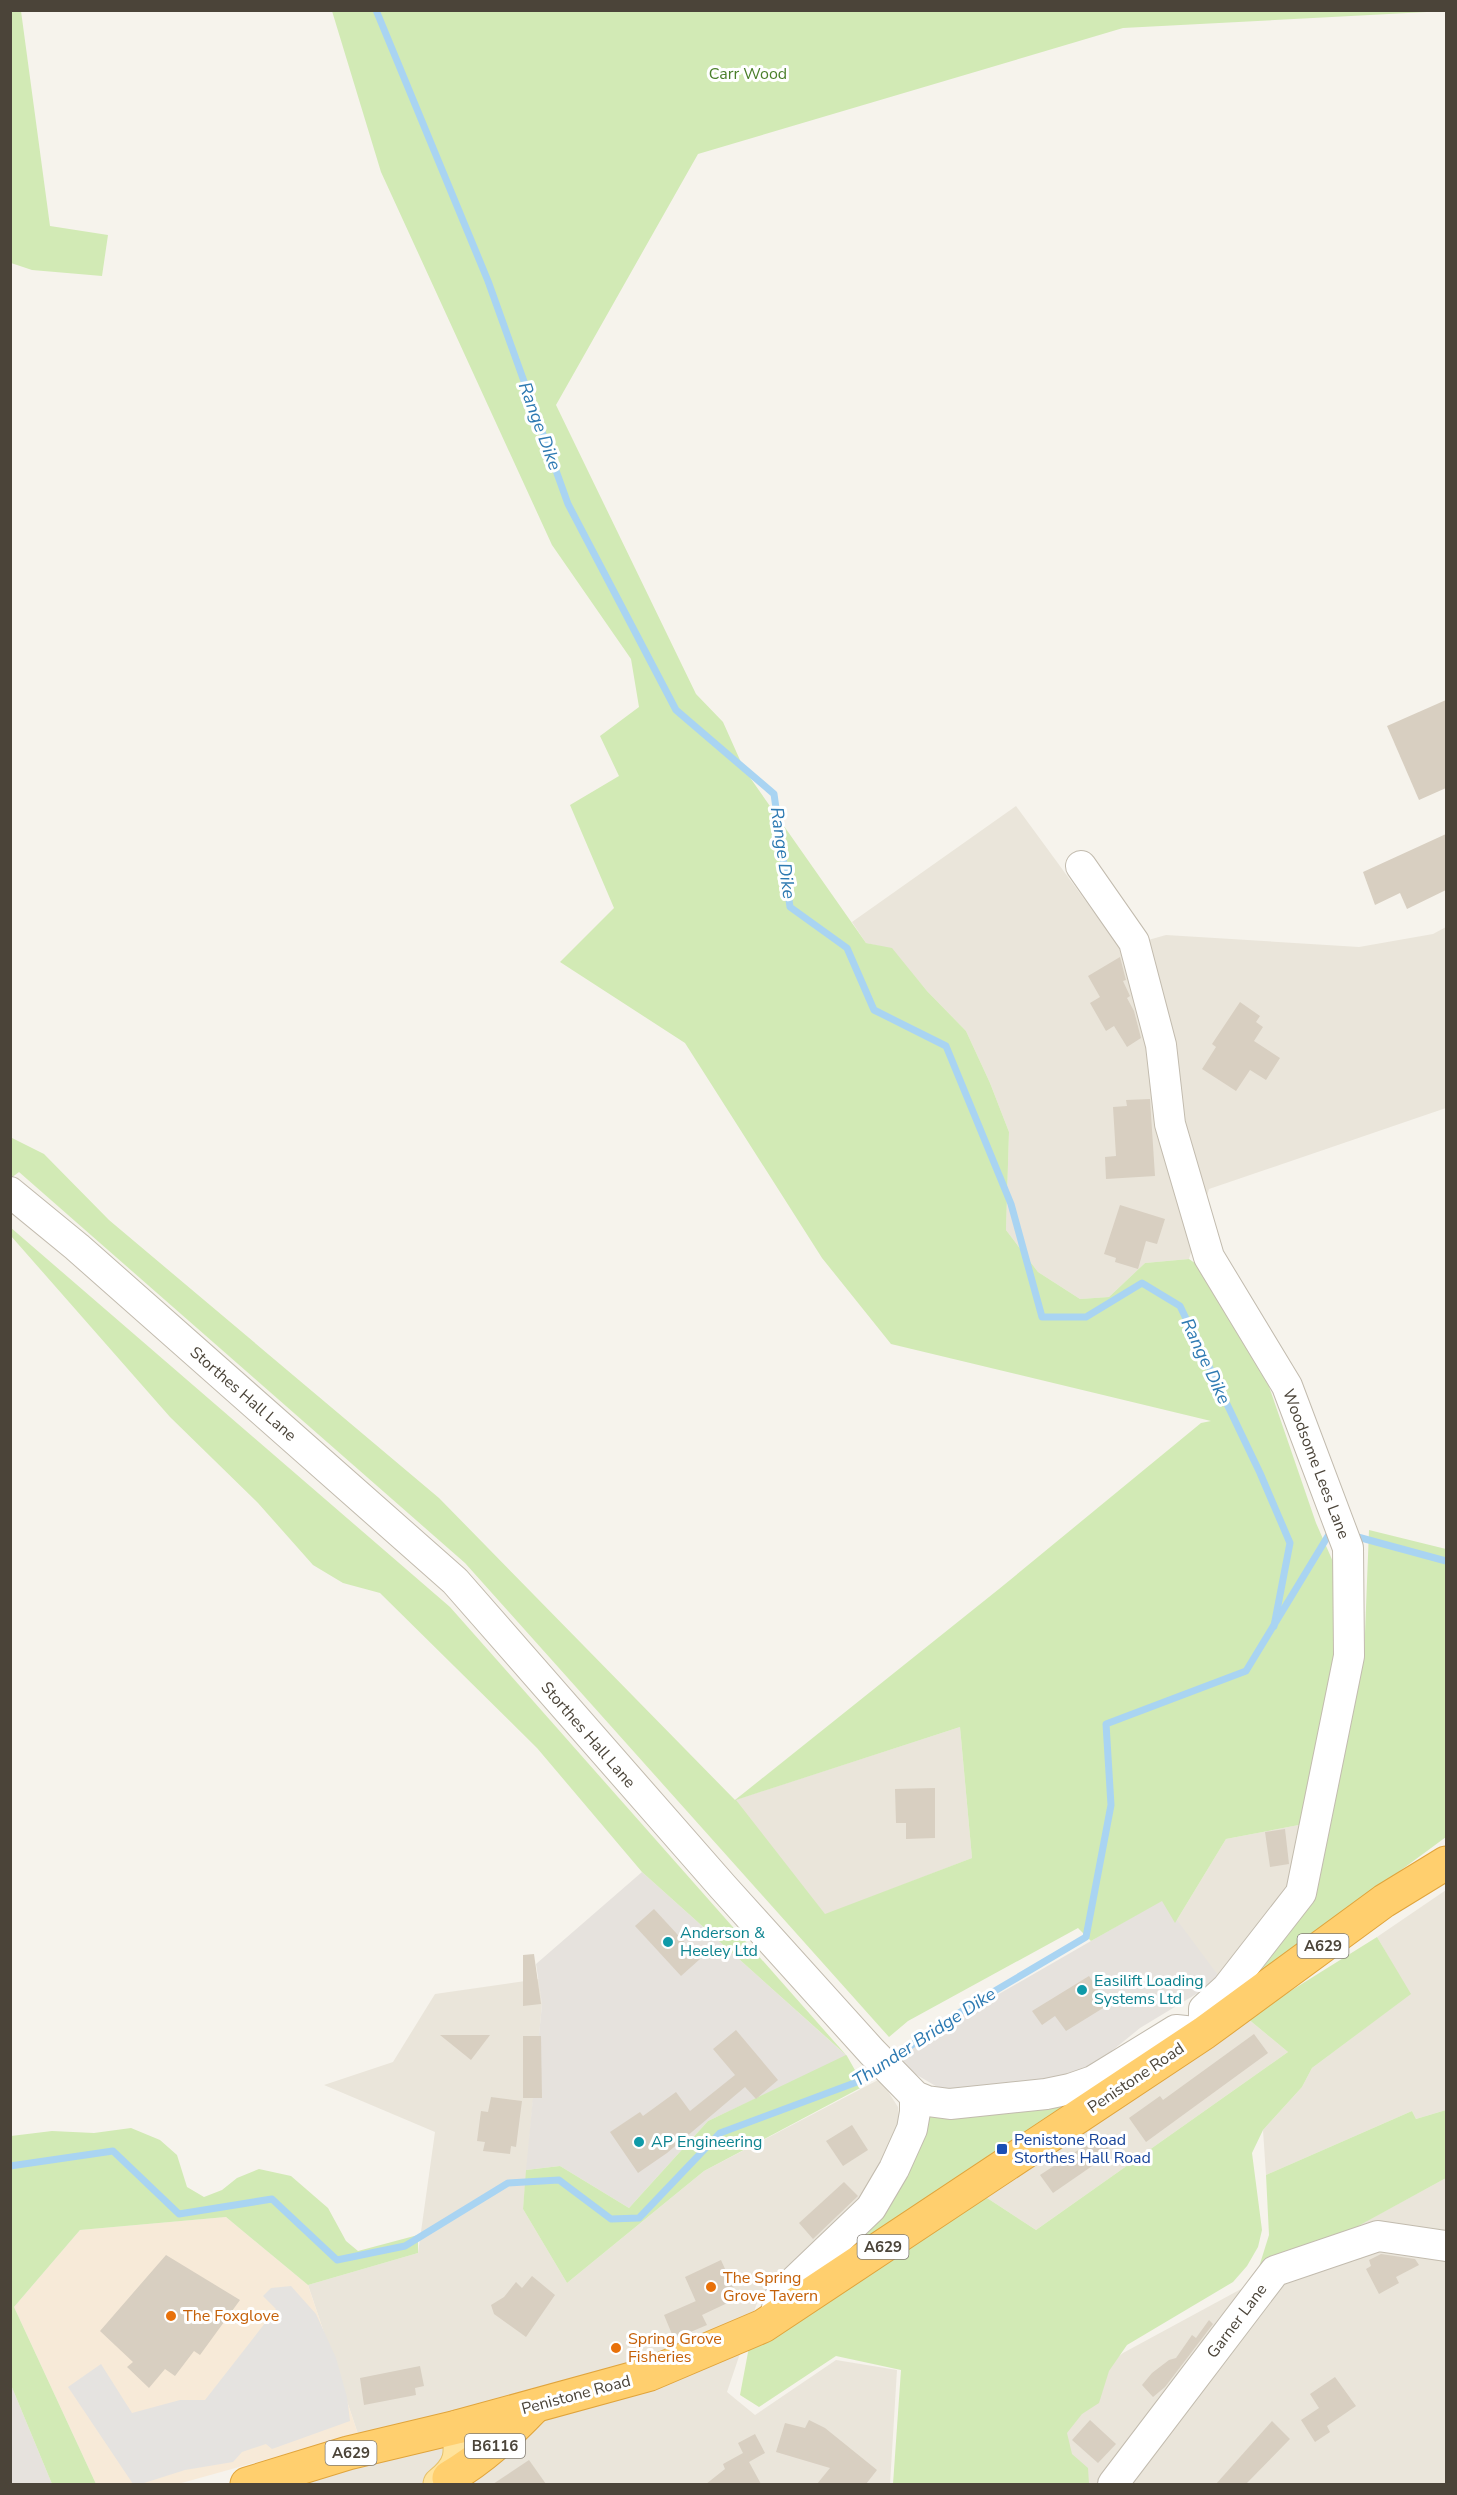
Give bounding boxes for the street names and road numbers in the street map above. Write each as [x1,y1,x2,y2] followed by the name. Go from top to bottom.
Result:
[185,1342,301,1446] street label: Storthes Hall Lane
[1277,1386,1355,1542] street label: Woodsome Lees Lane
[536,1677,640,1793] street label: Storthes Hall Lane
[1298,1934,1348,1958] road number: A629
[1083,2038,1189,2118] street label: Penistone Road
[858,2235,908,2259] road number: A629
[1202,2279,1272,2363] street label: Garner Lane
[519,2370,633,2420] street label: Penistone Road
[465,2434,525,2458] road number: B6116
[326,2441,376,2465] road number: A629

